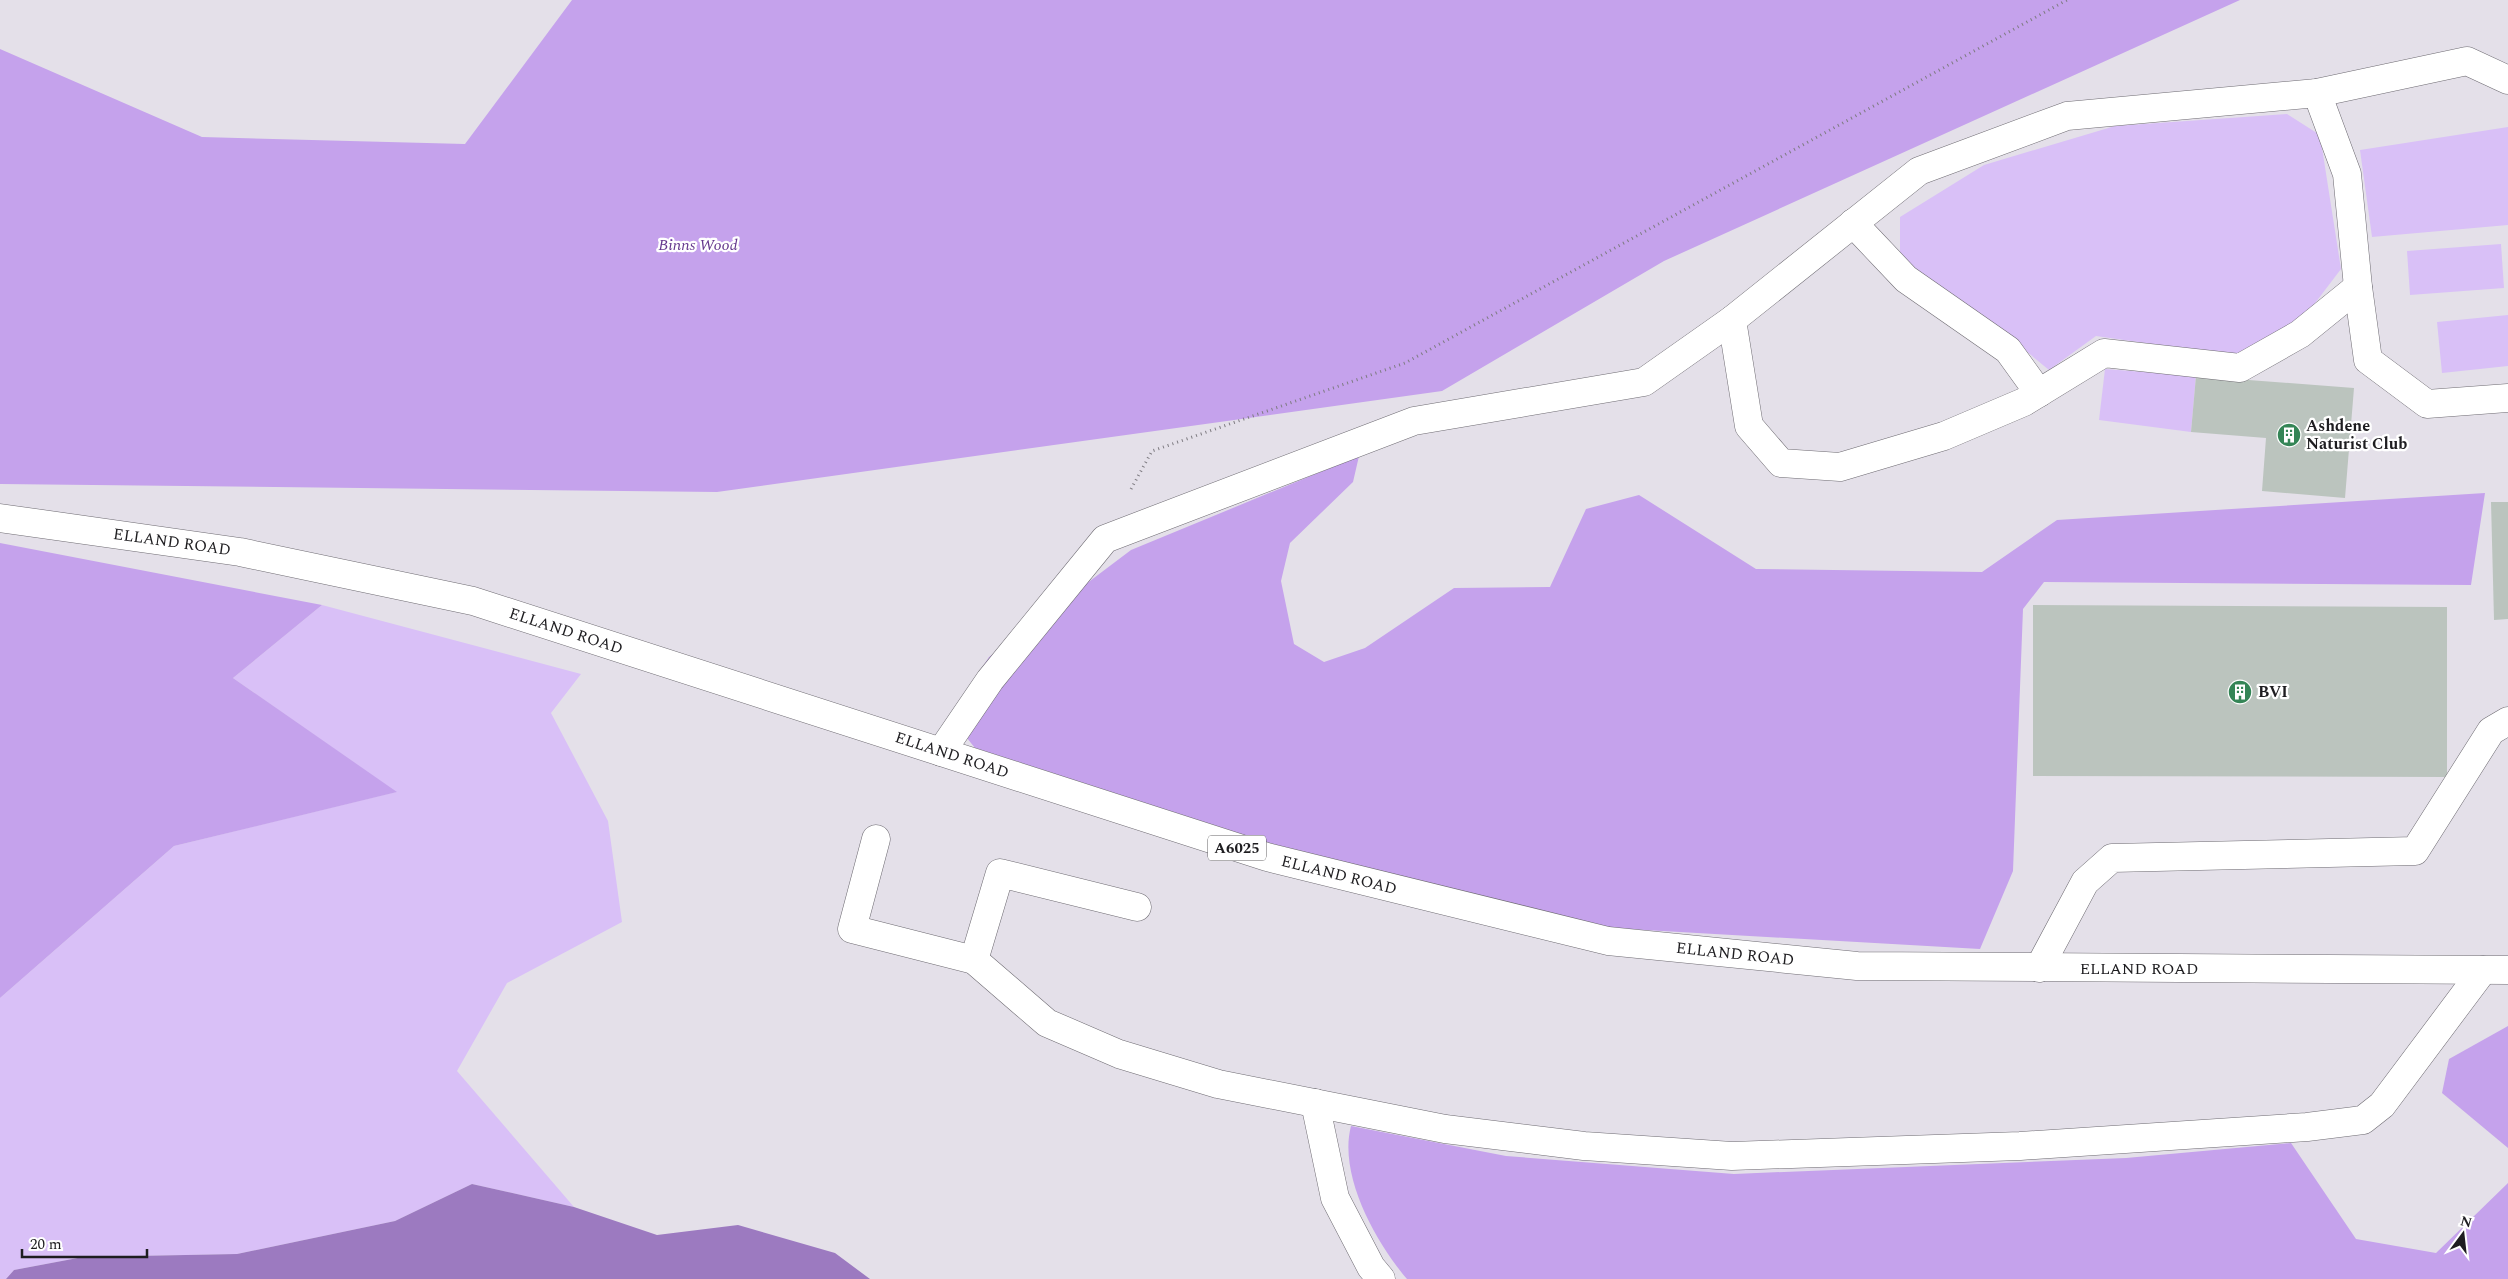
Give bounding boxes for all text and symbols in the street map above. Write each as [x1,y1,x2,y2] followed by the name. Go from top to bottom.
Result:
[658,233,738,257] park label: Binns Wood
[2306,414,2407,456] place label: Ashdene Naturist Club
[2276,422,2302,448] building icon: Ashdene Naturist Club
[112,522,232,562] street label: ELLAND ROAD
[506,601,626,661] street label: ELLAND ROAD
[2227,679,2253,705] building icon: BVI
[2258,680,2288,704] place label: BVI
[892,725,1012,785] street label: ELLAND ROAD
[1208,836,1266,860] road number: A6025
[1279,849,1399,901] street label: ELLAND ROAD
[1675,936,1795,972] street label: ELLAND ROAD
[2080,957,2198,981] street label: ELLAND ROAD
[2438,1209,2488,1259] north arrow
[2458,1210,2474,1234] text: N
[22,1226,148,1258] scale bar
[30,1233,62,1256] text: 20 m

